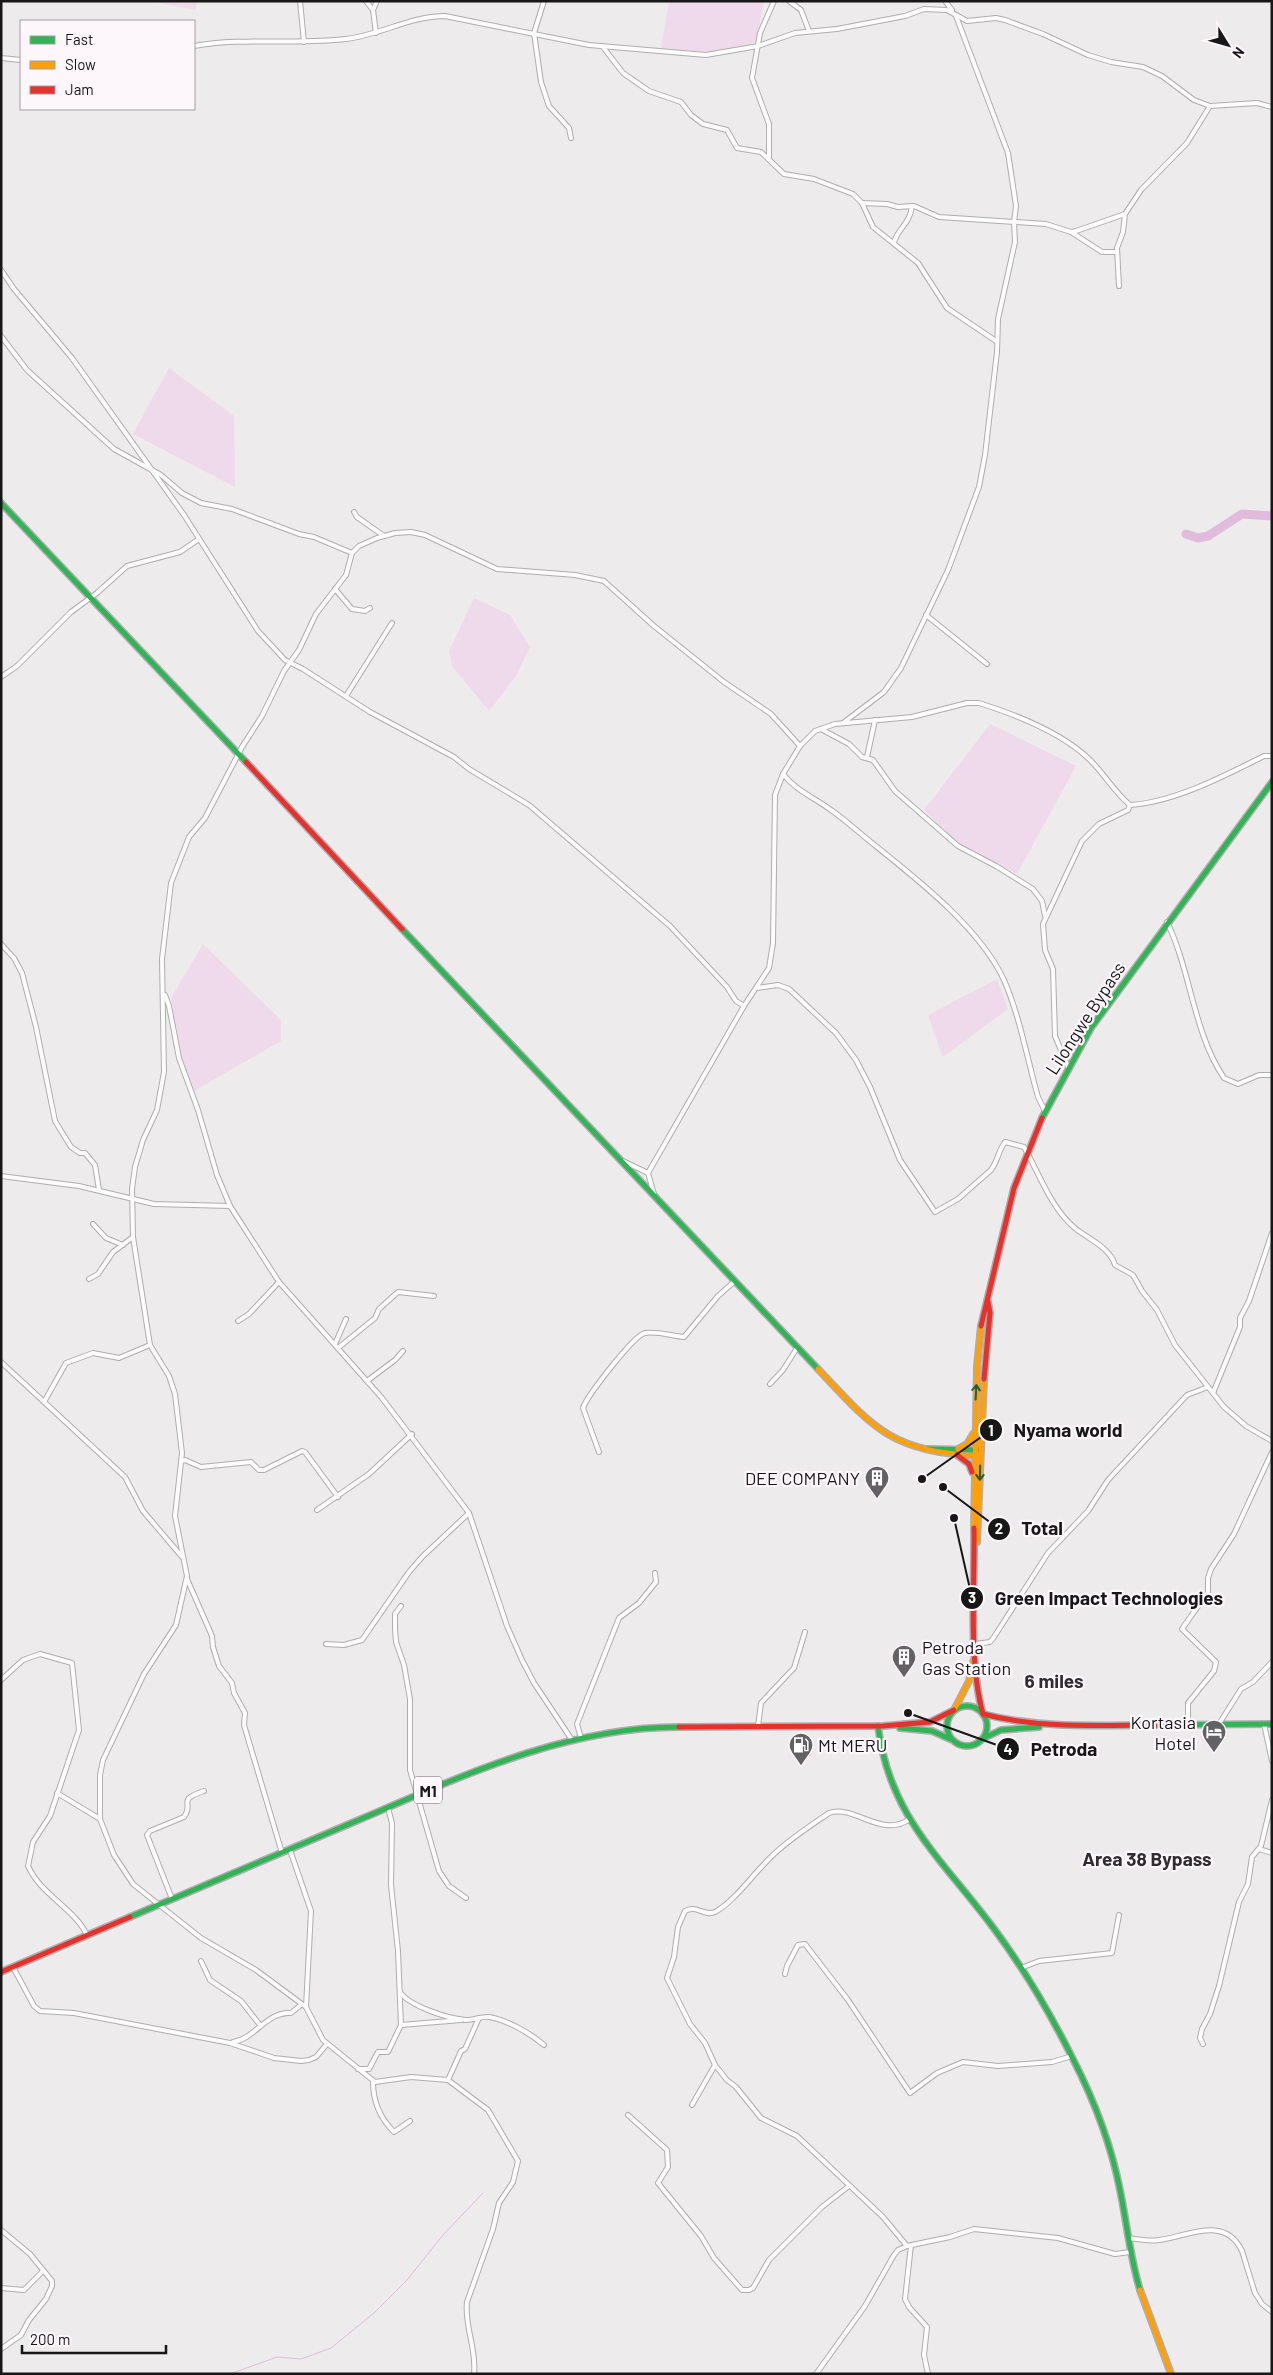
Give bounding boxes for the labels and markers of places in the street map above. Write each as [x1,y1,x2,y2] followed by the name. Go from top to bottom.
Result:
[979,1413,1133,1447] callout: Nyama world
[864,1465,890,1499] building icon: DEE COMPANY
[745,1467,860,1489] place label: DEE COMPANY
[986,1512,1073,1546] callout: Total
[960,1581,1233,1615] callout: Green Impact Technologies
[922,1636,1011,1679] place label: Petroda Gas Station
[891,1644,917,1678] building icon: Petroda Gas Station
[1130,1711,1196,1754] place label: Kortasia Hotel
[1201,1719,1227,1753] hotel icon: Kortasia Hotel
[788,1732,814,1766] fuel station icon: Mt MERU
[995,1732,1107,1766] callout: Petroda
[818,1734,887,1756] place label: Mt MERU

